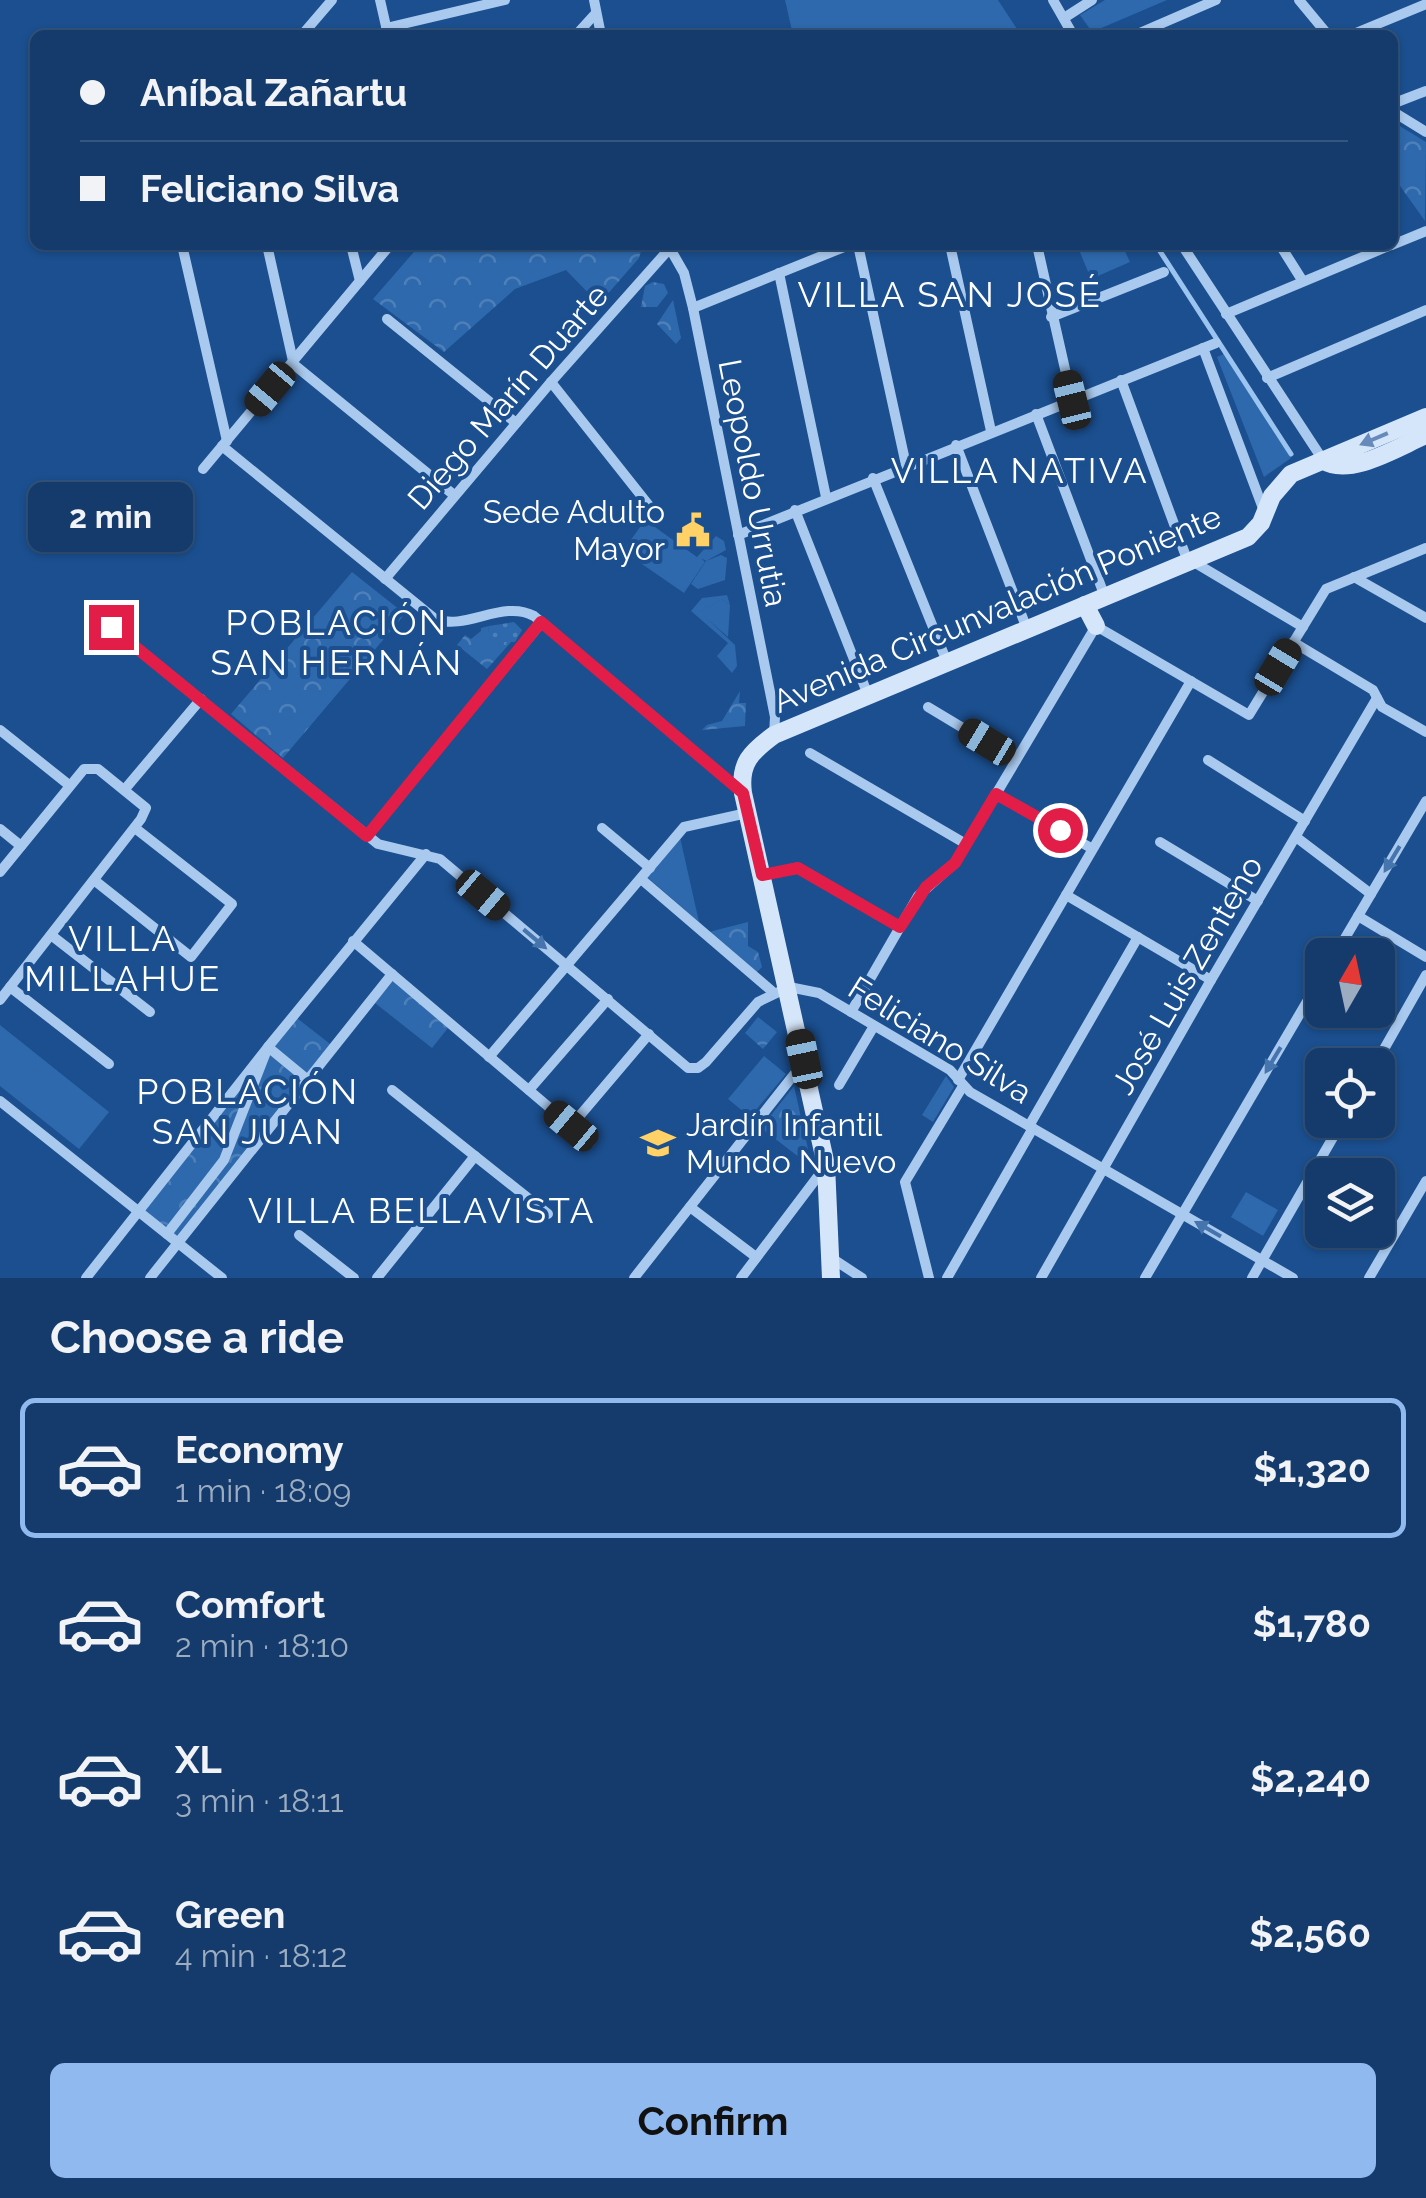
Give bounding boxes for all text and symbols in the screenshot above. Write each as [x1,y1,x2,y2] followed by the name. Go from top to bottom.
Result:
[140,70,407,115] text: Aníbal Zañartu
[140,166,399,211] text: Feliciano Silva
[798,274,1102,315] district label: VILLA SAN JOSÉ
[400,277,615,517] street label: Diego Marín Duarte
[239,356,301,422] car
[711,356,796,610] street label: Leopoldo Urrutia
[1050,367,1094,433] car
[1359,431,1389,447] one-way arrow
[891,450,1149,491] district label: VILLA NATIVA
[28,482,194,552] callout: 2 min
[483,493,665,567] place label: Sede Adulto Mayor
[767,497,1226,720] street label: Avenida Circunvalación Poniente
[69,498,152,535] text: 2 min
[674,511,712,549] public building icon: Sede Adulto Mayor
[210,602,464,683] district label: POBLACIÓN SAN HERNÁN
[89,605,134,650] route end
[1250,634,1306,700] car
[954,714,1020,770] car
[1038,808,1083,853] route start
[1384,845,1401,873] one-way arrow
[1103,849,1270,1100] street label: José Luis Zenteno
[450,864,516,926] car
[24,918,222,999] district label: VILLA MILLAHUE
[523,928,548,949] one-way arrow
[1305,938,1395,1028] north arrow
[1305,938,1395,1248] map controls
[842,969,1039,1111] street label: Feliciano Silva
[783,1027,825,1091] car
[1265,1046,1282,1074] one-way arrow
[1305,1048,1395,1138] button: locate
[136,1071,360,1152] district label: POBLACIÓN SAN JUAN
[538,1095,604,1157] car
[686,1106,896,1180] place label: Jardín Infantil Mundo Nuevo
[639,1124,677,1162] school or university icon: Jardín Infantil Mundo Nuevo
[1305,1158,1395,1248] button: layers
[248,1190,596,1231] district label: VILLA BELLAVISTA
[1194,1221,1223,1238] one-way arrow
[50,1311,344,1364] text: Choose a ride
[55,1423,145,1513] icon: car
[175,1427,344,1472] text: Economy
[1253,1446,1371,1491] text: $1,320
[175,1472,351,1509] text: 1 min · 18:09
[55,1578,145,1668] icon: car
[175,1582,325,1627] text: Comfort
[1252,1601,1371,1646] text: $1,780
[175,1627,349,1664] text: 2 min · 18:10
[55,1733,145,1823] icon: car
[175,1737,222,1782] text: XL
[1250,1756,1371,1801] text: $2,240
[175,1782,344,1819] text: 3 min · 18:11
[55,1888,145,1978] icon: car
[175,1892,285,1937] text: Green
[1249,1911,1371,1956] text: $2,560
[175,1937,347,1974] text: 4 min · 18:12
[50,2063,1376,2178] button: Confirm

